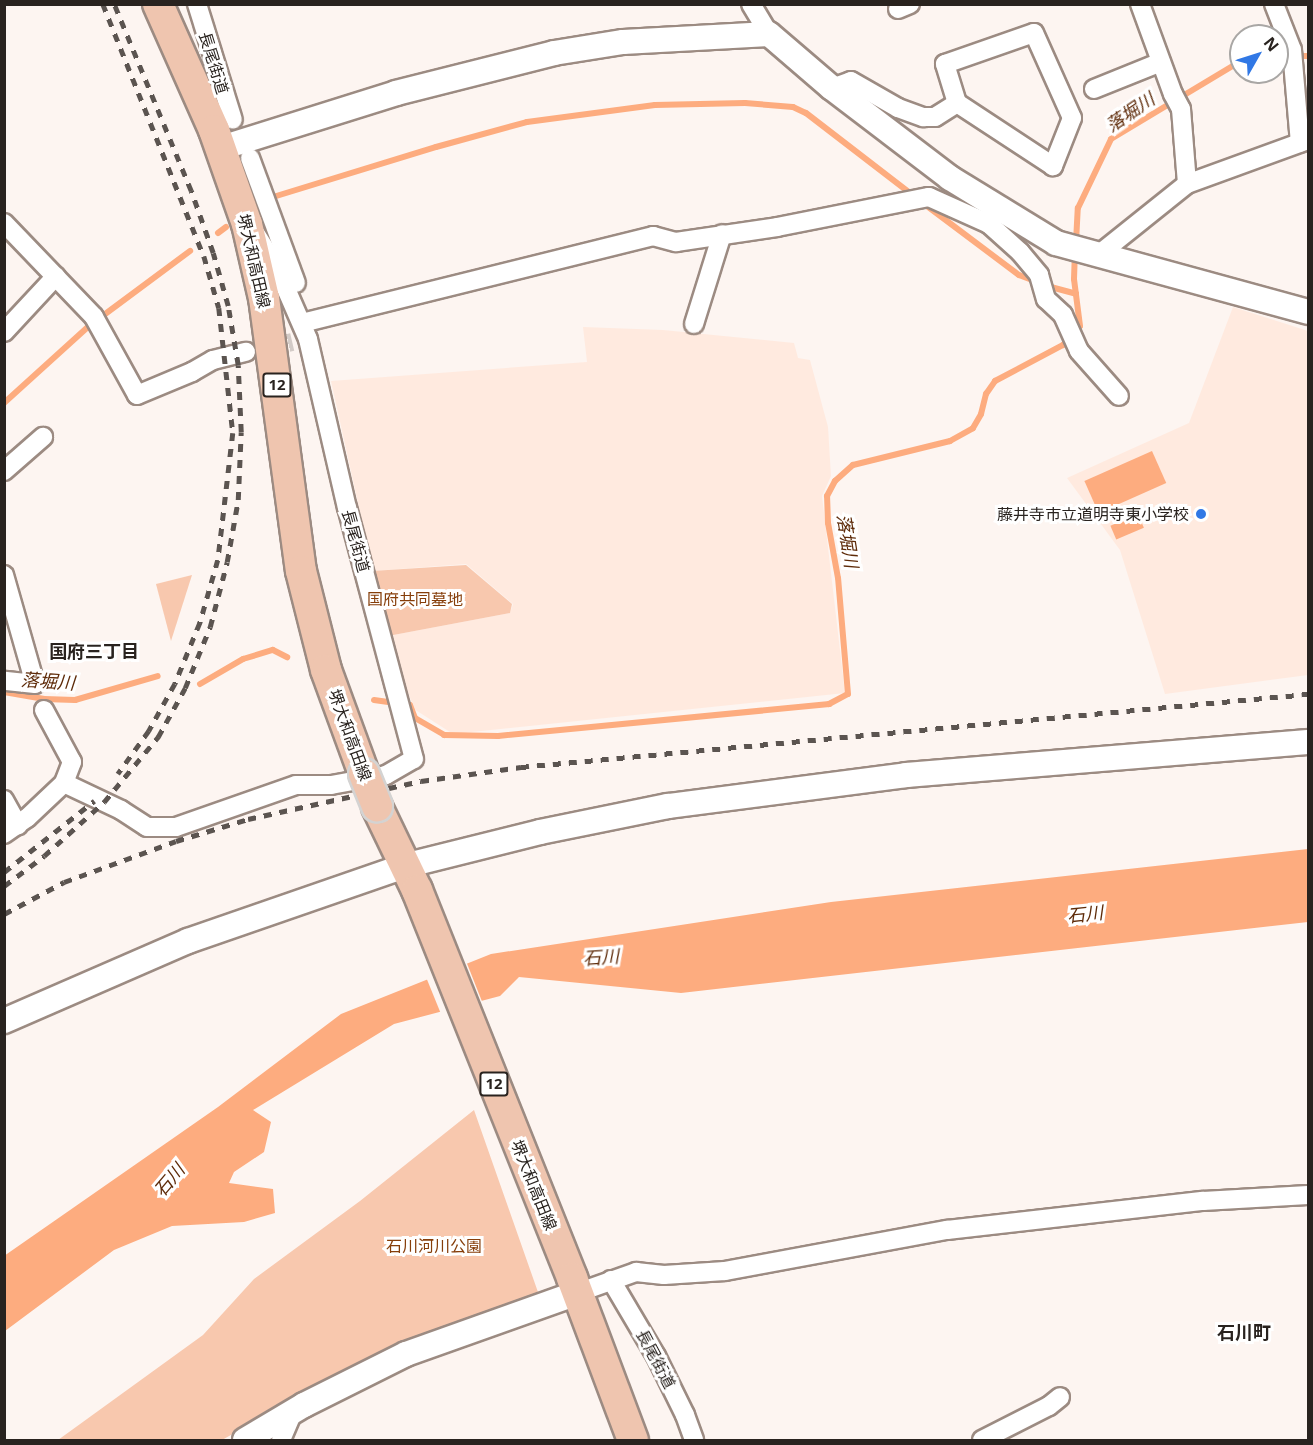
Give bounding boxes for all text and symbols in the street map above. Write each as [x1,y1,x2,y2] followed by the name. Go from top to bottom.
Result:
[1229,24,1289,84] north arrow
[195,30,233,96] street label: 長尾街道
[1259,32,1284,56] text: N
[1102,88,1158,136] water label: 落堀川
[234,212,274,310] street label: 堺大和高田線
[262,373,292,397] road number: 12
[997,504,1189,524] place label: 藤井寺市立道明寺東小学校
[1194,507,1208,521] marker: 藤井寺市立道明寺東小学校
[338,508,374,574] street label: 長尾街道
[833,513,863,569] water label: 落堀川
[367,589,463,609] park label: 国府共同墓地
[49,640,139,662] district label: 国府三丁目
[20,668,76,694] water label: 落堀川
[325,687,375,783] street label: 堺大和高田線
[1066,901,1104,927] water label: 石川
[582,945,620,969] water label: 石川
[479,1072,509,1096] road number: 12
[507,1137,561,1233] street label: 堺大和高田線
[149,1159,189,1201] water label: 石川
[386,1236,482,1256] park label: 石川河川公園
[1217,1321,1271,1343] district label: 石川町
[633,1326,679,1392] street label: 長尾街道

